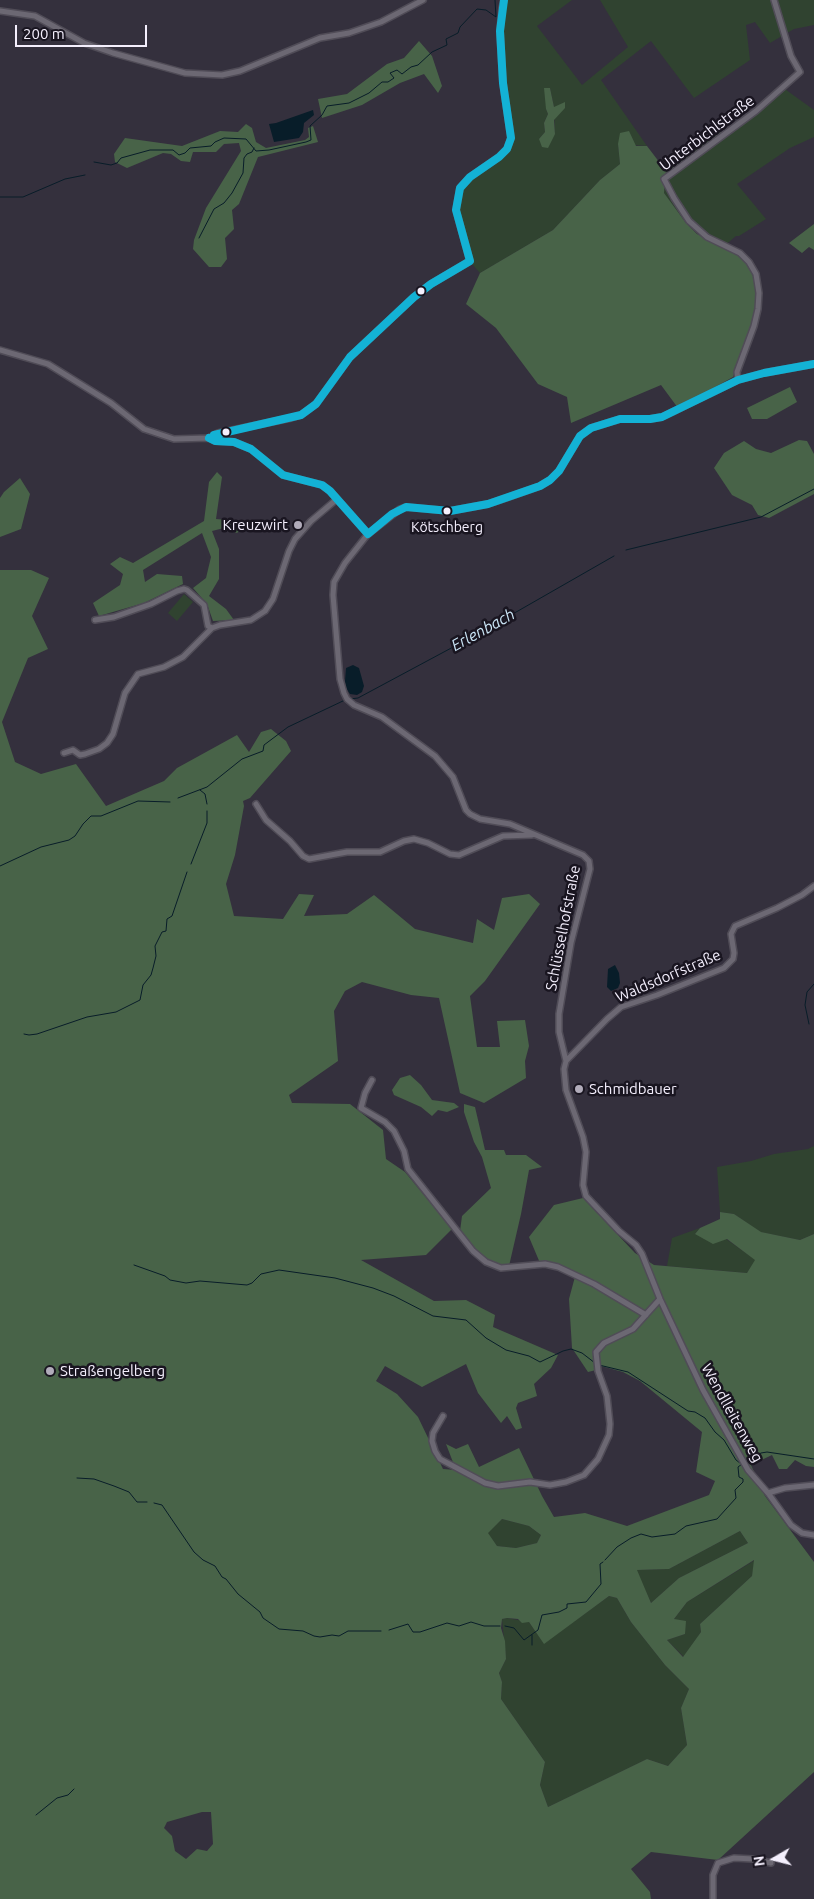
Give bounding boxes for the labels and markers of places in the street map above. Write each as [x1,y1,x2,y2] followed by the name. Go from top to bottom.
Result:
[416,286,426,296] unlabelled marker
[221,427,231,437] unlabelled marker
[442,506,452,516] marker: Kötschberg
[223,516,288,534] place label: Kreuzwirt
[292,519,304,531] marker: Kreuzwirt
[411,519,483,535] place label: Kötschberg
[589,1080,677,1098] place label: Schmidbauer
[573,1083,585,1095] marker: Schmidbauer
[60,1362,165,1380] place label: Straßengelberg
[44,1365,56,1377] marker: Straßengelberg

